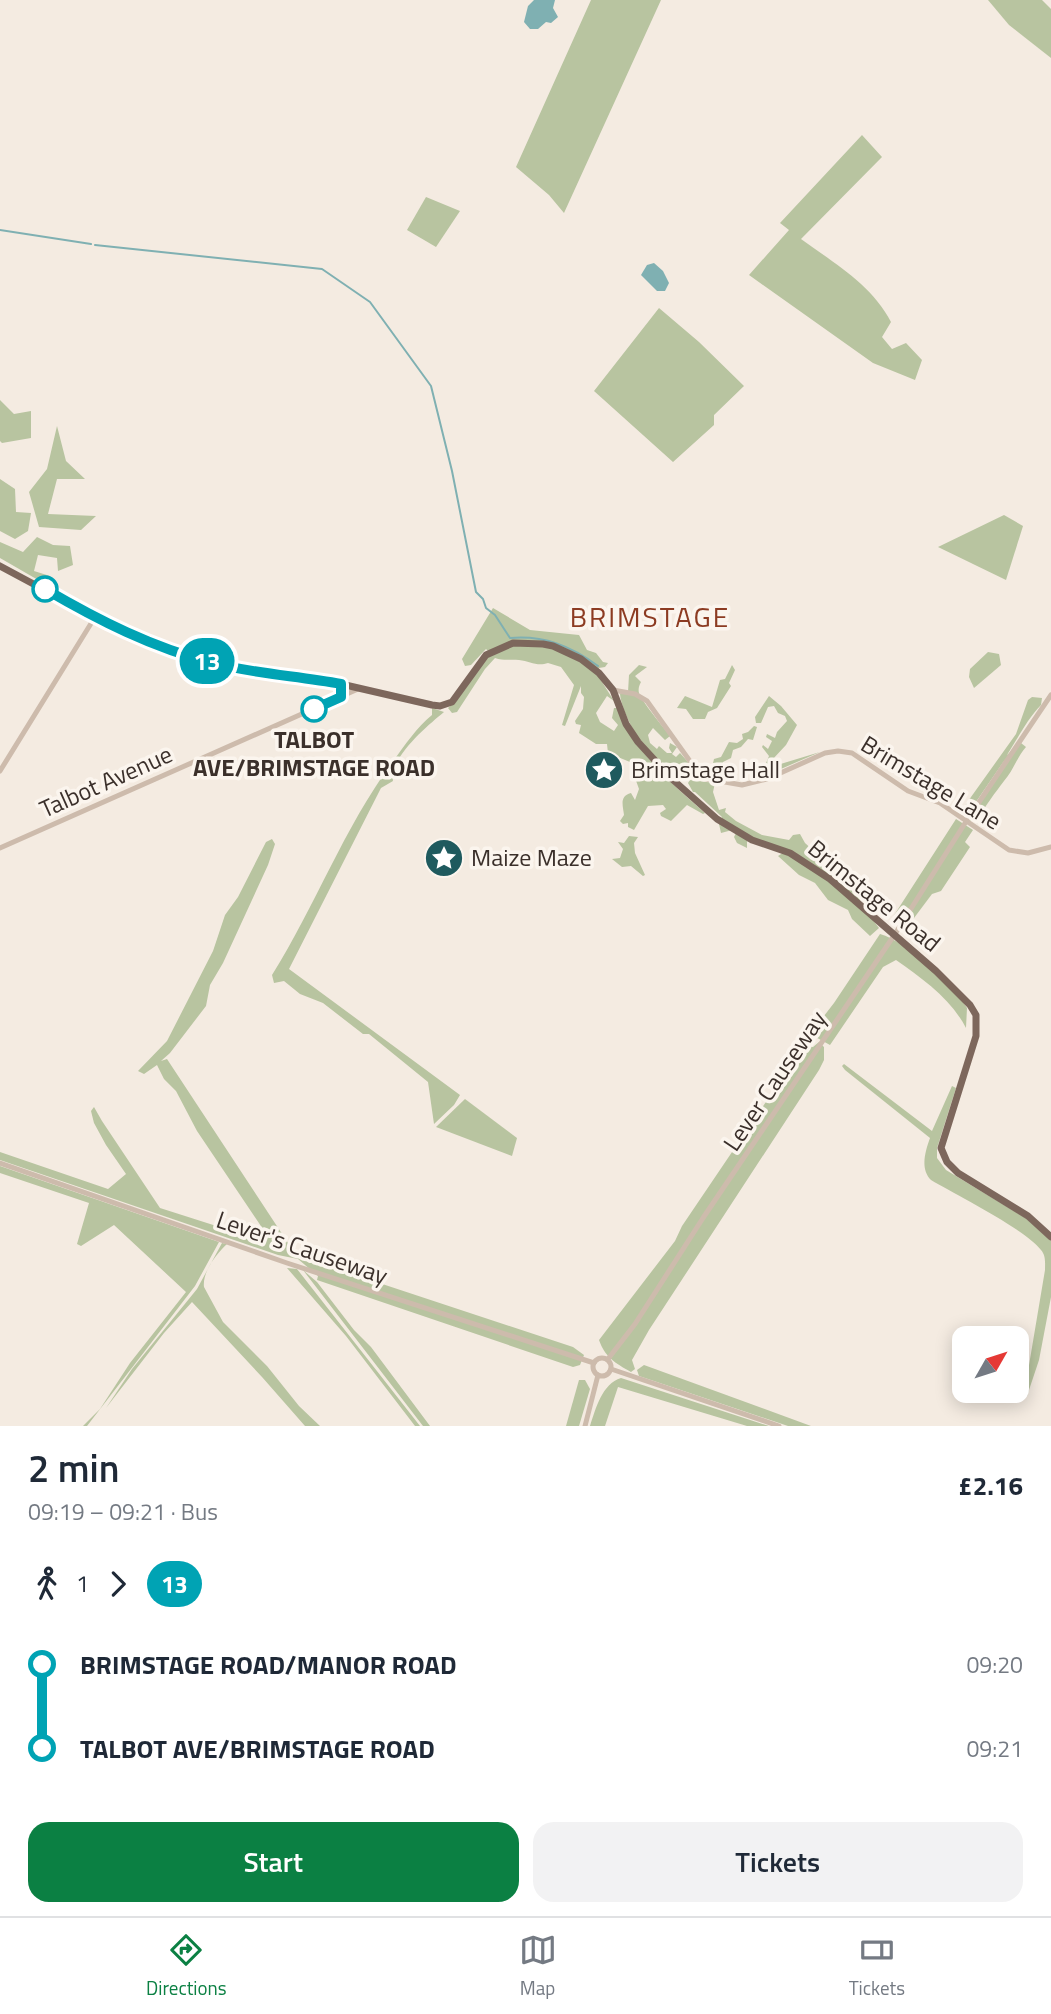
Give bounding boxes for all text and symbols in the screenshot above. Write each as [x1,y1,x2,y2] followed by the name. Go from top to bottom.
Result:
[32,576,58,602] unlabelled marker
[570,595,730,638] district label: BRIMSTAGE
[176,638,238,684] line badge: 13
[194,643,220,679] text: 13
[301,696,327,722] marker: TALBOT AVE/BRIMSTAGE ROAD
[193,721,435,785] place label: TALBOT AVE/BRIMSTAGE ROAD
[854,726,1009,838] street label: Brimstage Lane
[33,736,178,826] street label: Talbot Avenue
[583,749,625,791] place icon: Brimstage Hall
[631,751,780,787] place label: Brimstage Hall
[800,830,949,960] street label: Brimstage Road
[423,837,465,879] place icon: Maize Maze
[471,839,592,875] place label: Maize Maze
[714,1002,835,1158] street label: Lever Causeway
[212,1201,393,1293] street label: Lever's Causeway
[952,1326,1029,1404] north arrow
[952,1326,1029,1403] map controls
[28,1439,119,1497] text: 2 min
[958,1466,1023,1505] text: £2.16
[28,1494,218,1529] text: 09:19 – 09:21 · Bus
[28,1565,66,1603] icon: walk
[99,1565,137,1603] icon: forward
[76,1566,89,1601] text: 1
[161,1566,188,1602] text: 13
[80,1645,457,1684] text: BRIMSTAGE ROAD/MANOR ROAD
[966,1647,1023,1682] text: 09:20
[80,1729,435,1768] text: TALBOT AVE/BRIMSTAGE ROAD
[966,1731,1023,1766] text: 09:21
[28,1822,519,1902] button: Start
[533,1822,1023,1902] button: Tickets
[146,1931,227,2002] tab: Directions
[519,1931,557,2002] tab: Map
[849,1931,905,2002] tab: Tickets

